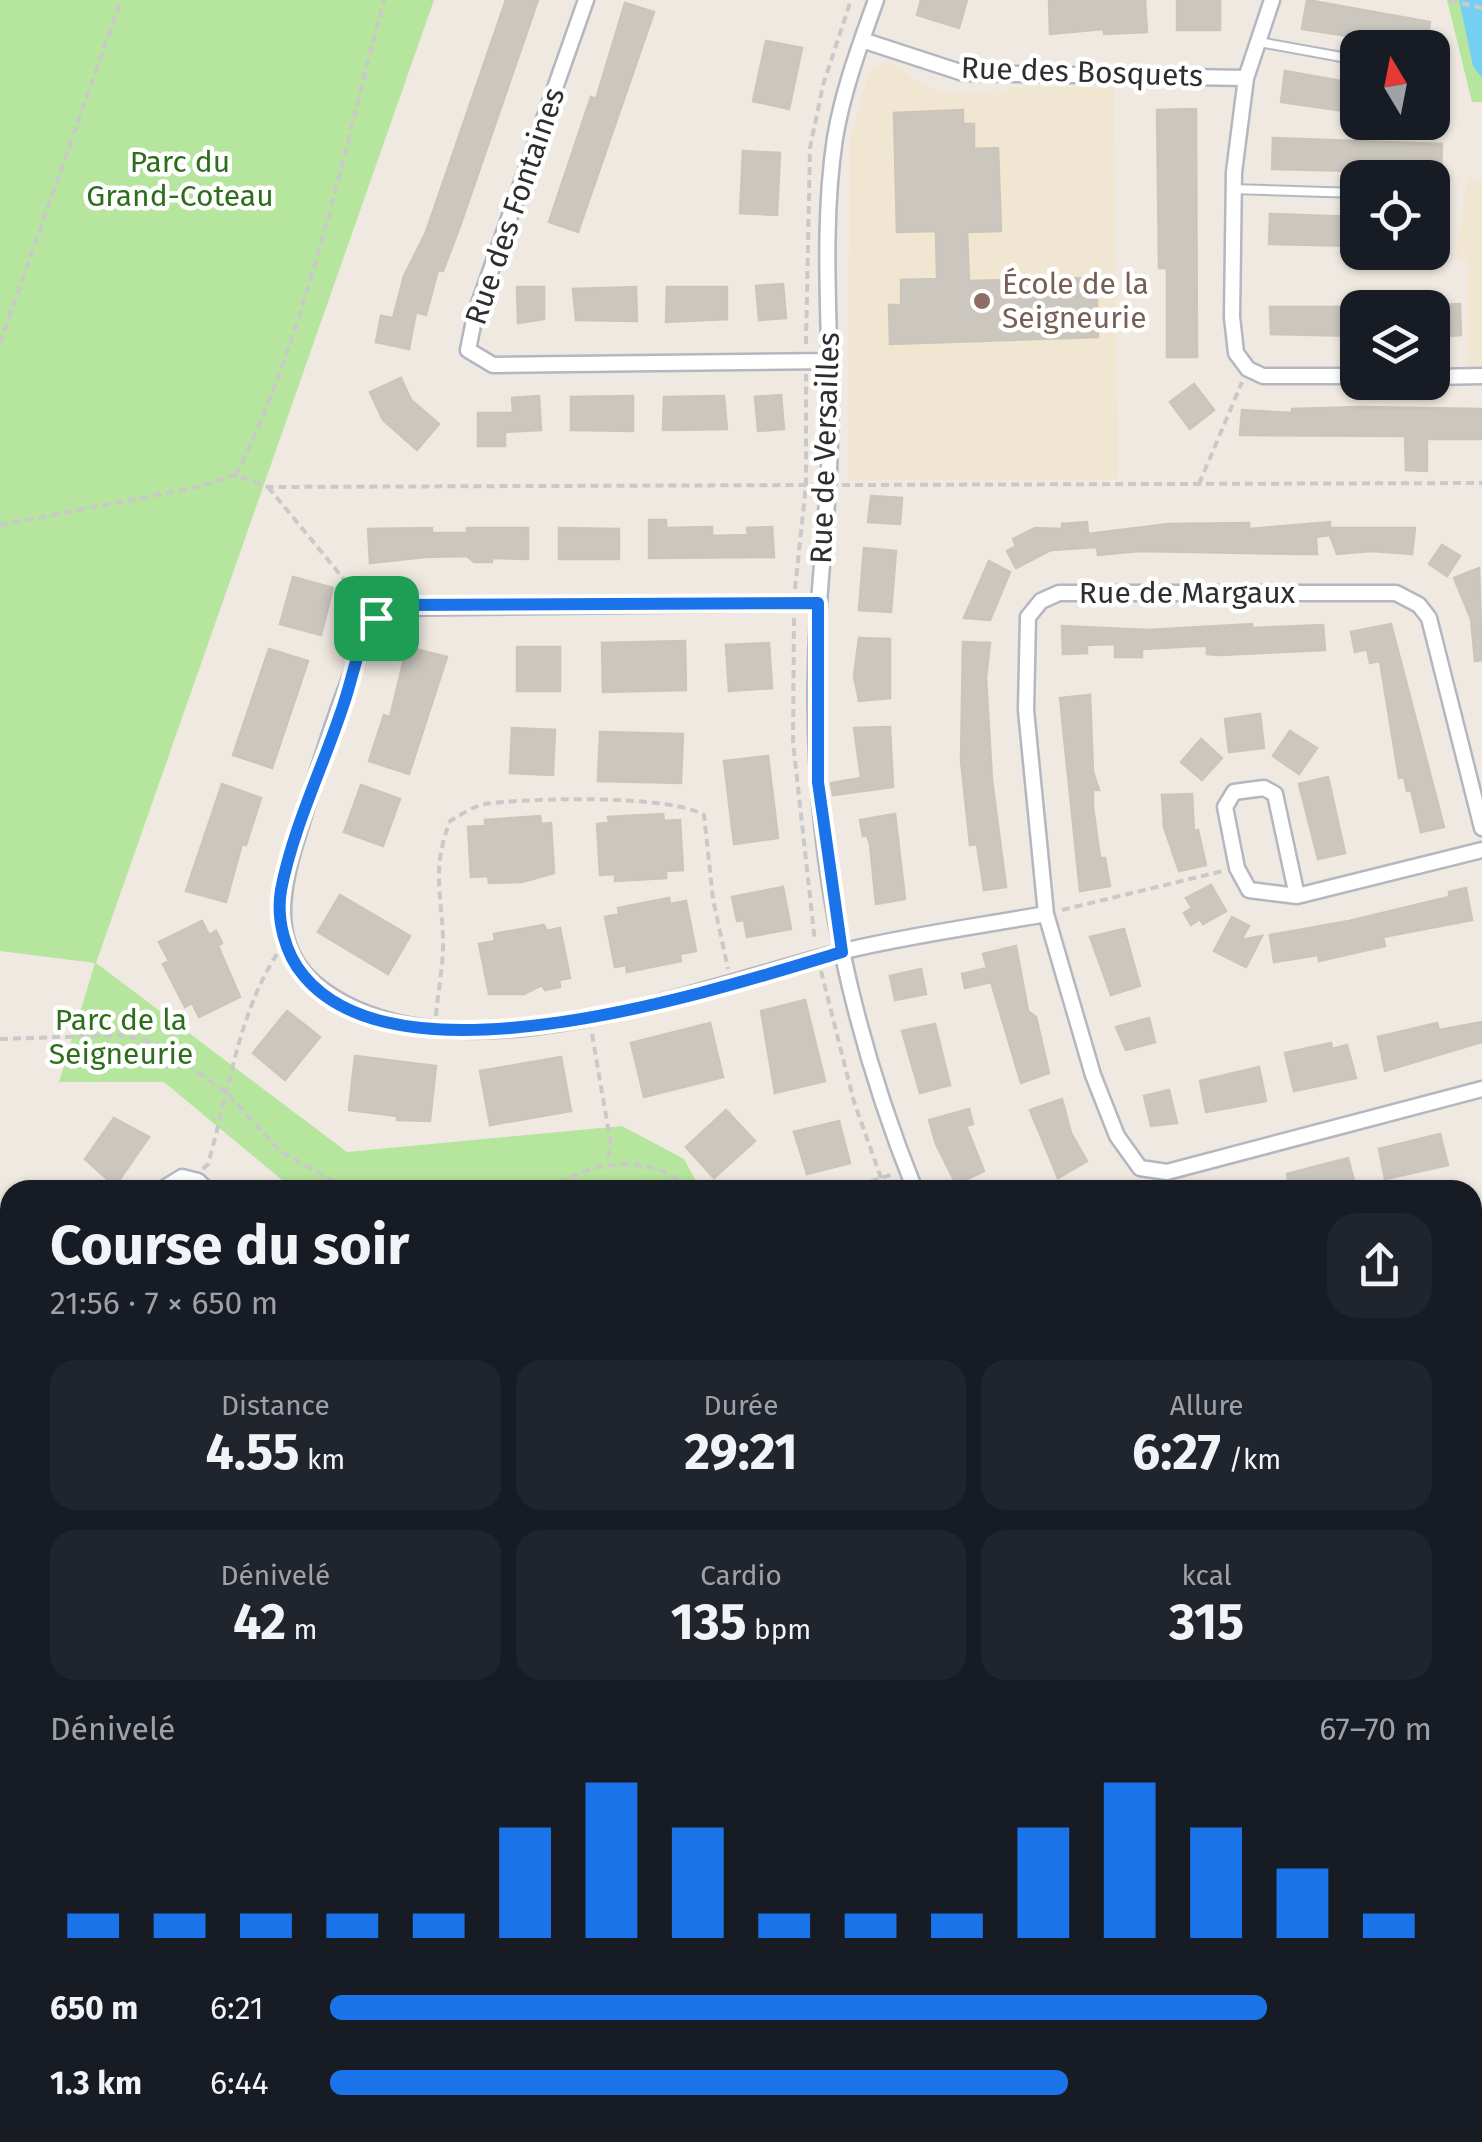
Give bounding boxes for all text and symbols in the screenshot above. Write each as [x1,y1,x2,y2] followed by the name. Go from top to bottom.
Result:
[1340,30,1450,140] north arrow
[1340,30,1450,400] map controls
[960,50,1204,94] street label: Rue des Bosquets
[458,83,572,329] street label: Rue des Fontaines
[86,144,274,214] park label: Parc du Grand-Coteau
[1340,160,1450,270] button: locate
[1002,266,1149,336] place label: École de la Seigneurie
[971,290,993,312] marker: École de la Seigneurie
[1340,290,1450,400] button: layers
[803,332,847,564] street label: Rue de Versailles
[1079,575,1296,611] street label: Rue de Margaux
[334,576,419,661] pin
[349,591,404,646] icon: arrive
[49,1002,193,1072] park label: Parc de la Seigneurie
[50,1213,409,1279] text: Course du soir
[1327,1213,1432,1318] button: share
[50,1284,278,1322] text: 21:56 · 7 × 650 m
[221,1389,330,1422] text: Distance
[704,1389,778,1422] text: Durée
[1170,1389,1244,1422] text: Allure
[205,1422,300,1482] text: 4.55
[684,1422,798,1482] text: 29:21
[1132,1422,1221,1482] text: 6:27
[300,1443,345,1476] text: km
[1221,1443,1281,1476] text: /km
[220,1559,330,1592] text: Dénivelé
[700,1559,782,1592] text: Cardio
[1181,1559,1232,1592] text: kcal
[233,1592,286,1652] text: 42
[671,1592,747,1652] text: 135
[1169,1592,1244,1652] text: 315
[286,1613,318,1646] text: m
[747,1613,811,1646] text: bpm
[50,1710,176,1748] text: Dénivelé
[1319,1710,1432,1748] text: 67–70 m
[50,1989,138,2027] text: 650 m
[210,1989,264,2027] text: 6:21
[50,2064,142,2102] text: 1.3 km
[210,2064,269,2102] text: 6:44

